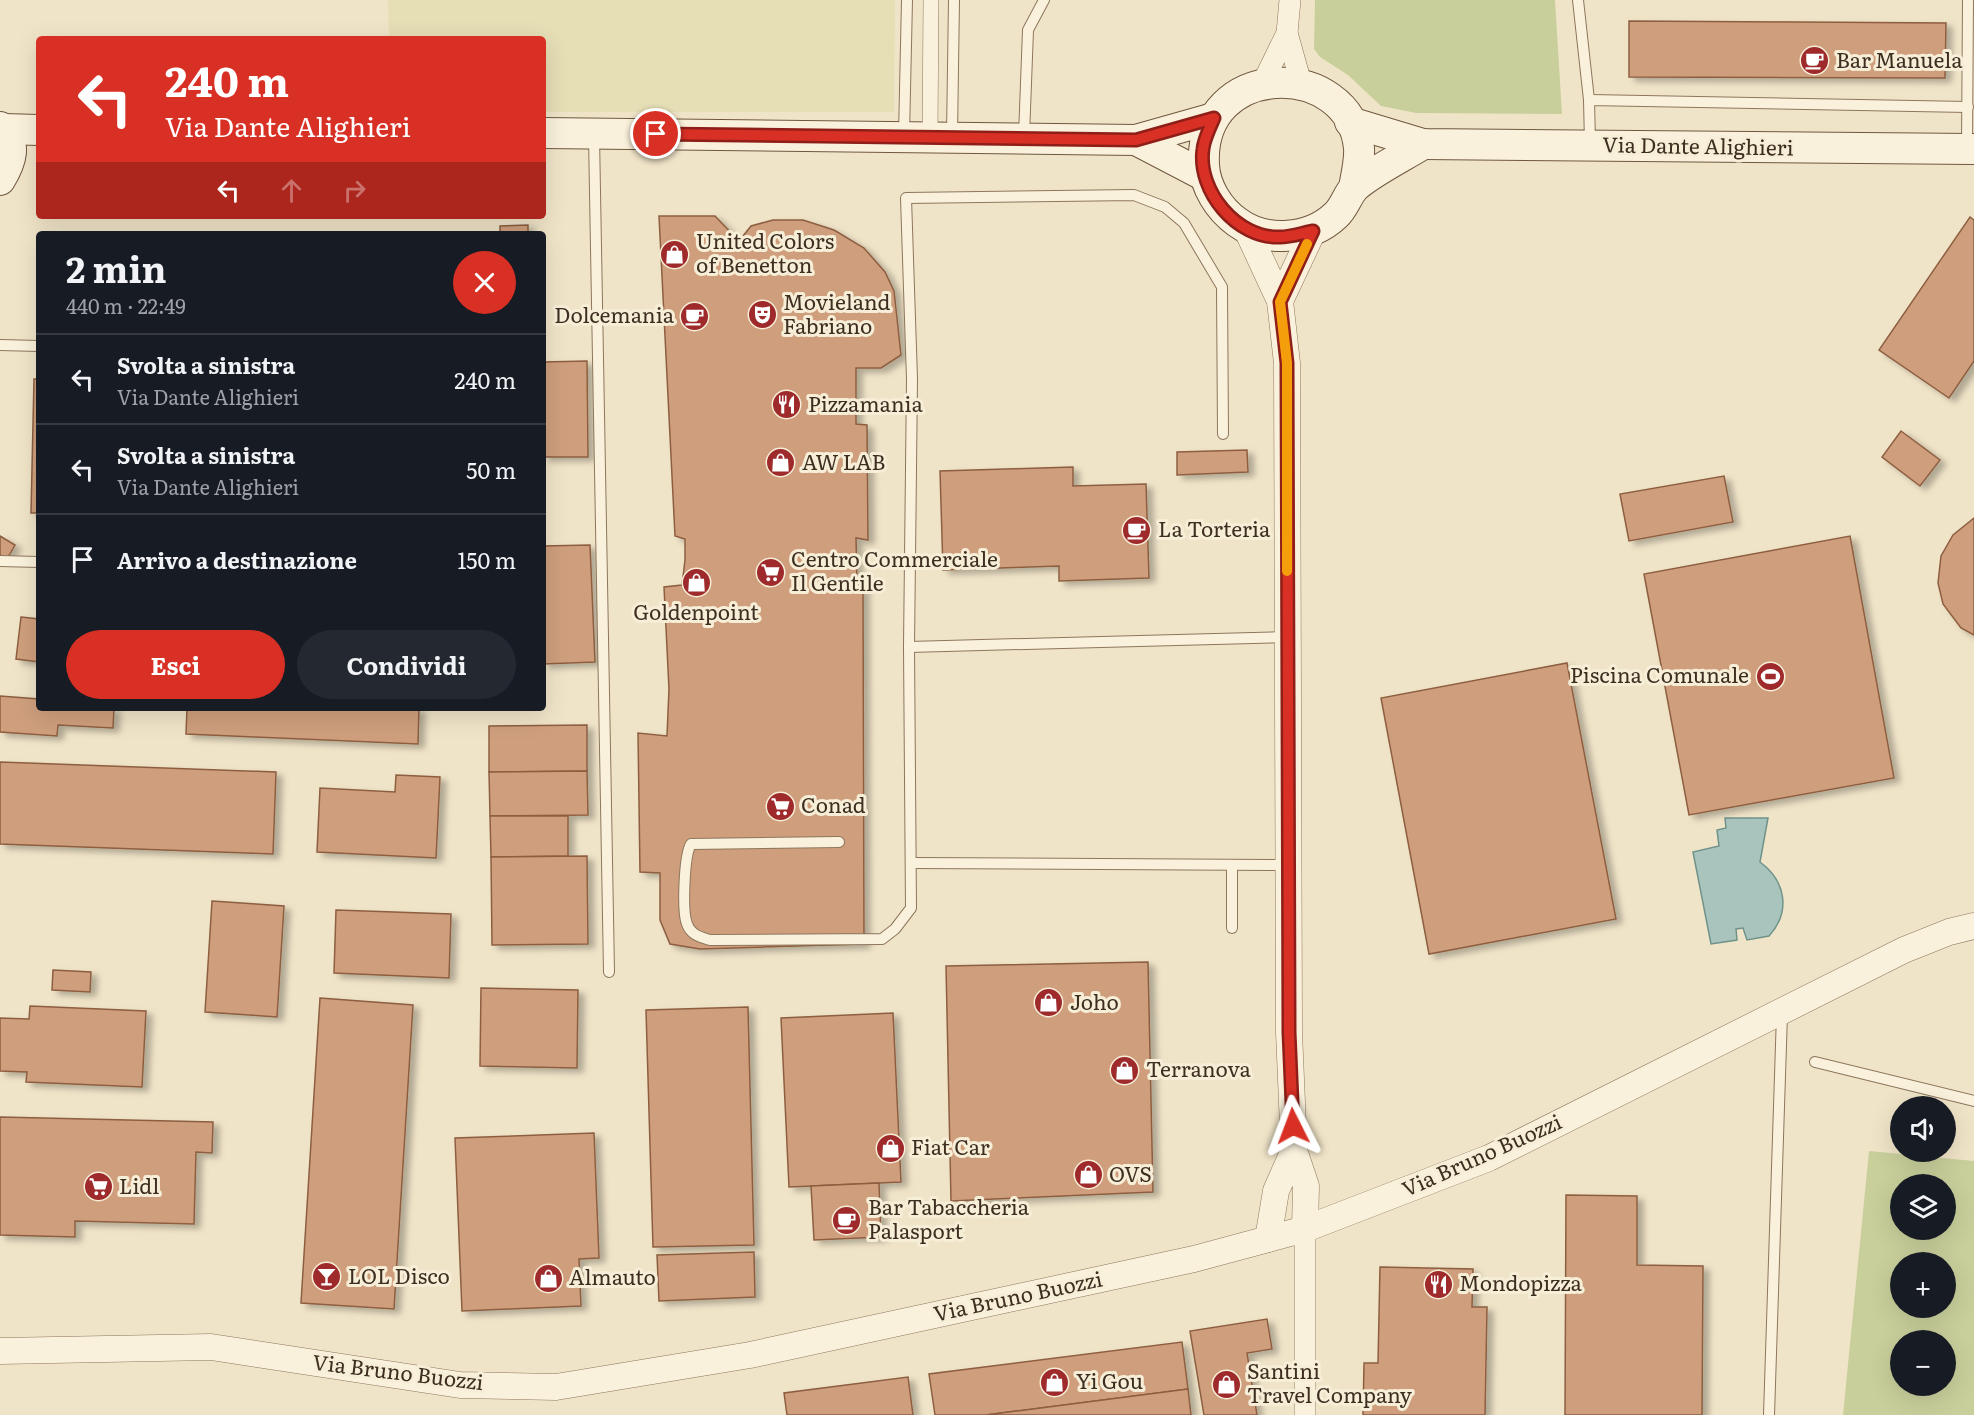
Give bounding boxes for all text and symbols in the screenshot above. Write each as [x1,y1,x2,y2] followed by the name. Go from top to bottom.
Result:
[1836,43,1963,74] place label: Bar Manuela
[1799,45,1831,77] cafe icon: Bar Manuela
[165,48,289,110] text: 240 m
[66,60,144,138] icon: left
[165,105,411,145] text: Via Dante Alighieri
[630,108,681,159] pin
[639,117,672,150] icon: arrive
[1602,127,1794,162] street label: Via Dante Alighieri
[212,174,245,207] icon: left
[275,174,308,207] icon: ahead
[338,174,371,207] icon: right
[696,224,834,279] place label: United Colors of Benetton
[659,238,691,270] shop icon: United Colors of Benetton
[66,241,167,294] text: 2 min
[453,251,516,314] button: close
[783,285,891,340] place label: Movieland Fabriano
[66,290,186,320] text: 440 m · 22:49
[554,298,675,329] place label: Dolcemania
[746,299,778,331] theatre icon: Movieland Fabriano
[679,300,711,332] cafe icon: Dolcemania
[117,348,295,381] text: Svolta a sinistra
[66,363,99,396] icon: left
[454,363,516,396] text: 240 m
[117,381,299,411] text: Via Dante Alighieri
[808,387,924,418] place label: Pizzamania
[771,389,803,421] restaurant icon: Pizzamania
[117,438,295,471] text: Svolta a sinistra
[802,445,885,476] place label: AW LAB
[765,447,797,479] shop icon: AW LAB
[66,453,99,486] icon: left
[466,453,516,486] text: 50 m
[117,471,299,501] text: Via Dante Alighieri
[1158,512,1271,543] place label: La Torteria
[1121,514,1153,546] cafe icon: La Torteria
[791,542,998,597] place label: Centro Commerciale Il Gentile
[66,543,99,576] icon: arrive
[117,543,357,576] text: Arrivo a destinazione
[457,543,516,576] text: 150 m
[754,556,786,588] supermarket icon: Centro Commerciale Il Gentile
[680,566,712,598] shop icon: Goldenpoint
[633,595,759,626] place label: Goldenpoint
[66,630,285,699] button: Esci
[297,630,516,699] button: Condividi
[1570,658,1749,689] place label: Piscina Comunale
[1754,660,1786,692] sports icon: Piscina Comunale
[801,788,866,819] place label: Conad
[764,790,796,822] supermarket icon: Conad
[1070,985,1119,1016] place label: Joho
[1033,987,1065,1019] shop icon: Joho
[1146,1052,1252,1083] place label: Terranova
[1109,1054,1141,1086] shop icon: Terranova
[1261,1094,1325,1158] position arrow
[1890,1096,1956,1396] map controls
[1890,1096,1956,1162] button: sound
[1396,1105,1566,1203] street label: Via Bruno Buozzi
[911,1130,990,1161] place label: Fiat Car
[874,1132,906,1164] shop icon: Fiat Car
[1109,1157,1152,1188] place label: OVS
[1072,1159,1104,1191] shop icon: OVS
[119,1169,159,1200] place label: Lidl
[82,1171,114,1203] supermarket icon: Lidl
[1890,1174,1956,1240] button: layers
[868,1190,1030,1245] place label: Bar Tabaccheria Palasport
[831,1204,863,1236] cafe icon: Bar Tabaccheria Palasport
[1890,1252,1956,1318] button: +
[348,1259,450,1290] place label: LOL Disco
[569,1260,656,1291] place label: Almauto
[311,1261,343,1293] bar icon: LOL Disco
[532,1262,564,1294] shop icon: Almauto
[930,1262,1105,1328] street label: Via Bruno Buozzi
[1459,1266,1583,1297] place label: Mondopizza
[1422,1268,1454,1300] restaurant icon: Mondopizza
[1890,1330,1956,1396] button: −
[311,1345,485,1396] street label: Via Bruno Buozzi
[1247,1354,1413,1409] place label: Santini Travel Company
[1076,1364,1143,1395] place label: Yi Gou
[1039,1366,1071,1398] shop icon: Yi Gou
[1210,1368,1242,1400] shop icon: Santini Travel Company

